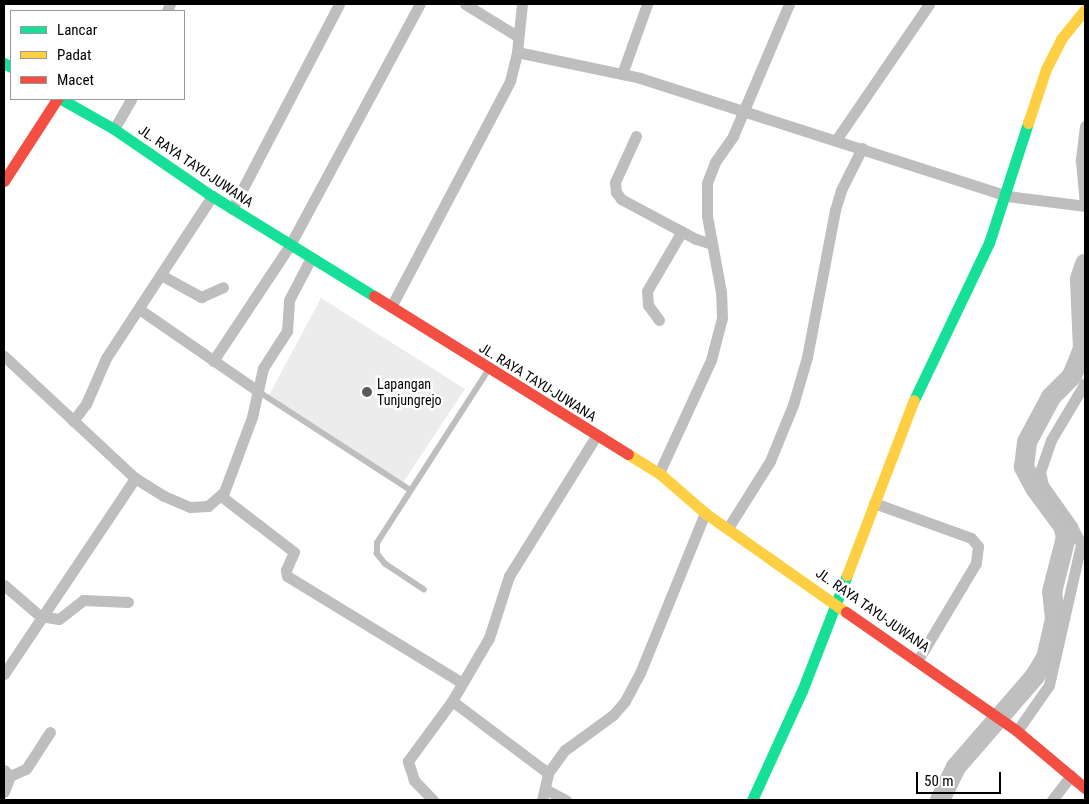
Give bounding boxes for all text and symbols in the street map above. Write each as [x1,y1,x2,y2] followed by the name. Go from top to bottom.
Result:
[10,10,185,100] legend
[57,21,97,39] text: Lancar
[57,46,91,64] text: Padat
[57,71,94,89] text: Macet
[135,121,257,211] street label: JL. RAYA TAYU-JUWANA
[476,339,600,425] street label: JL. RAYA TAYU-JUWANA
[377,376,442,408] place label: Lapangan Tunjungrejo
[361,386,373,398] marker: Lapangan Tunjungrejo
[813,564,933,656] street label: JL. RAYA TAYU-JUWANA
[919,762,1004,794] scale bar
[924,772,954,790] text: 50 m

